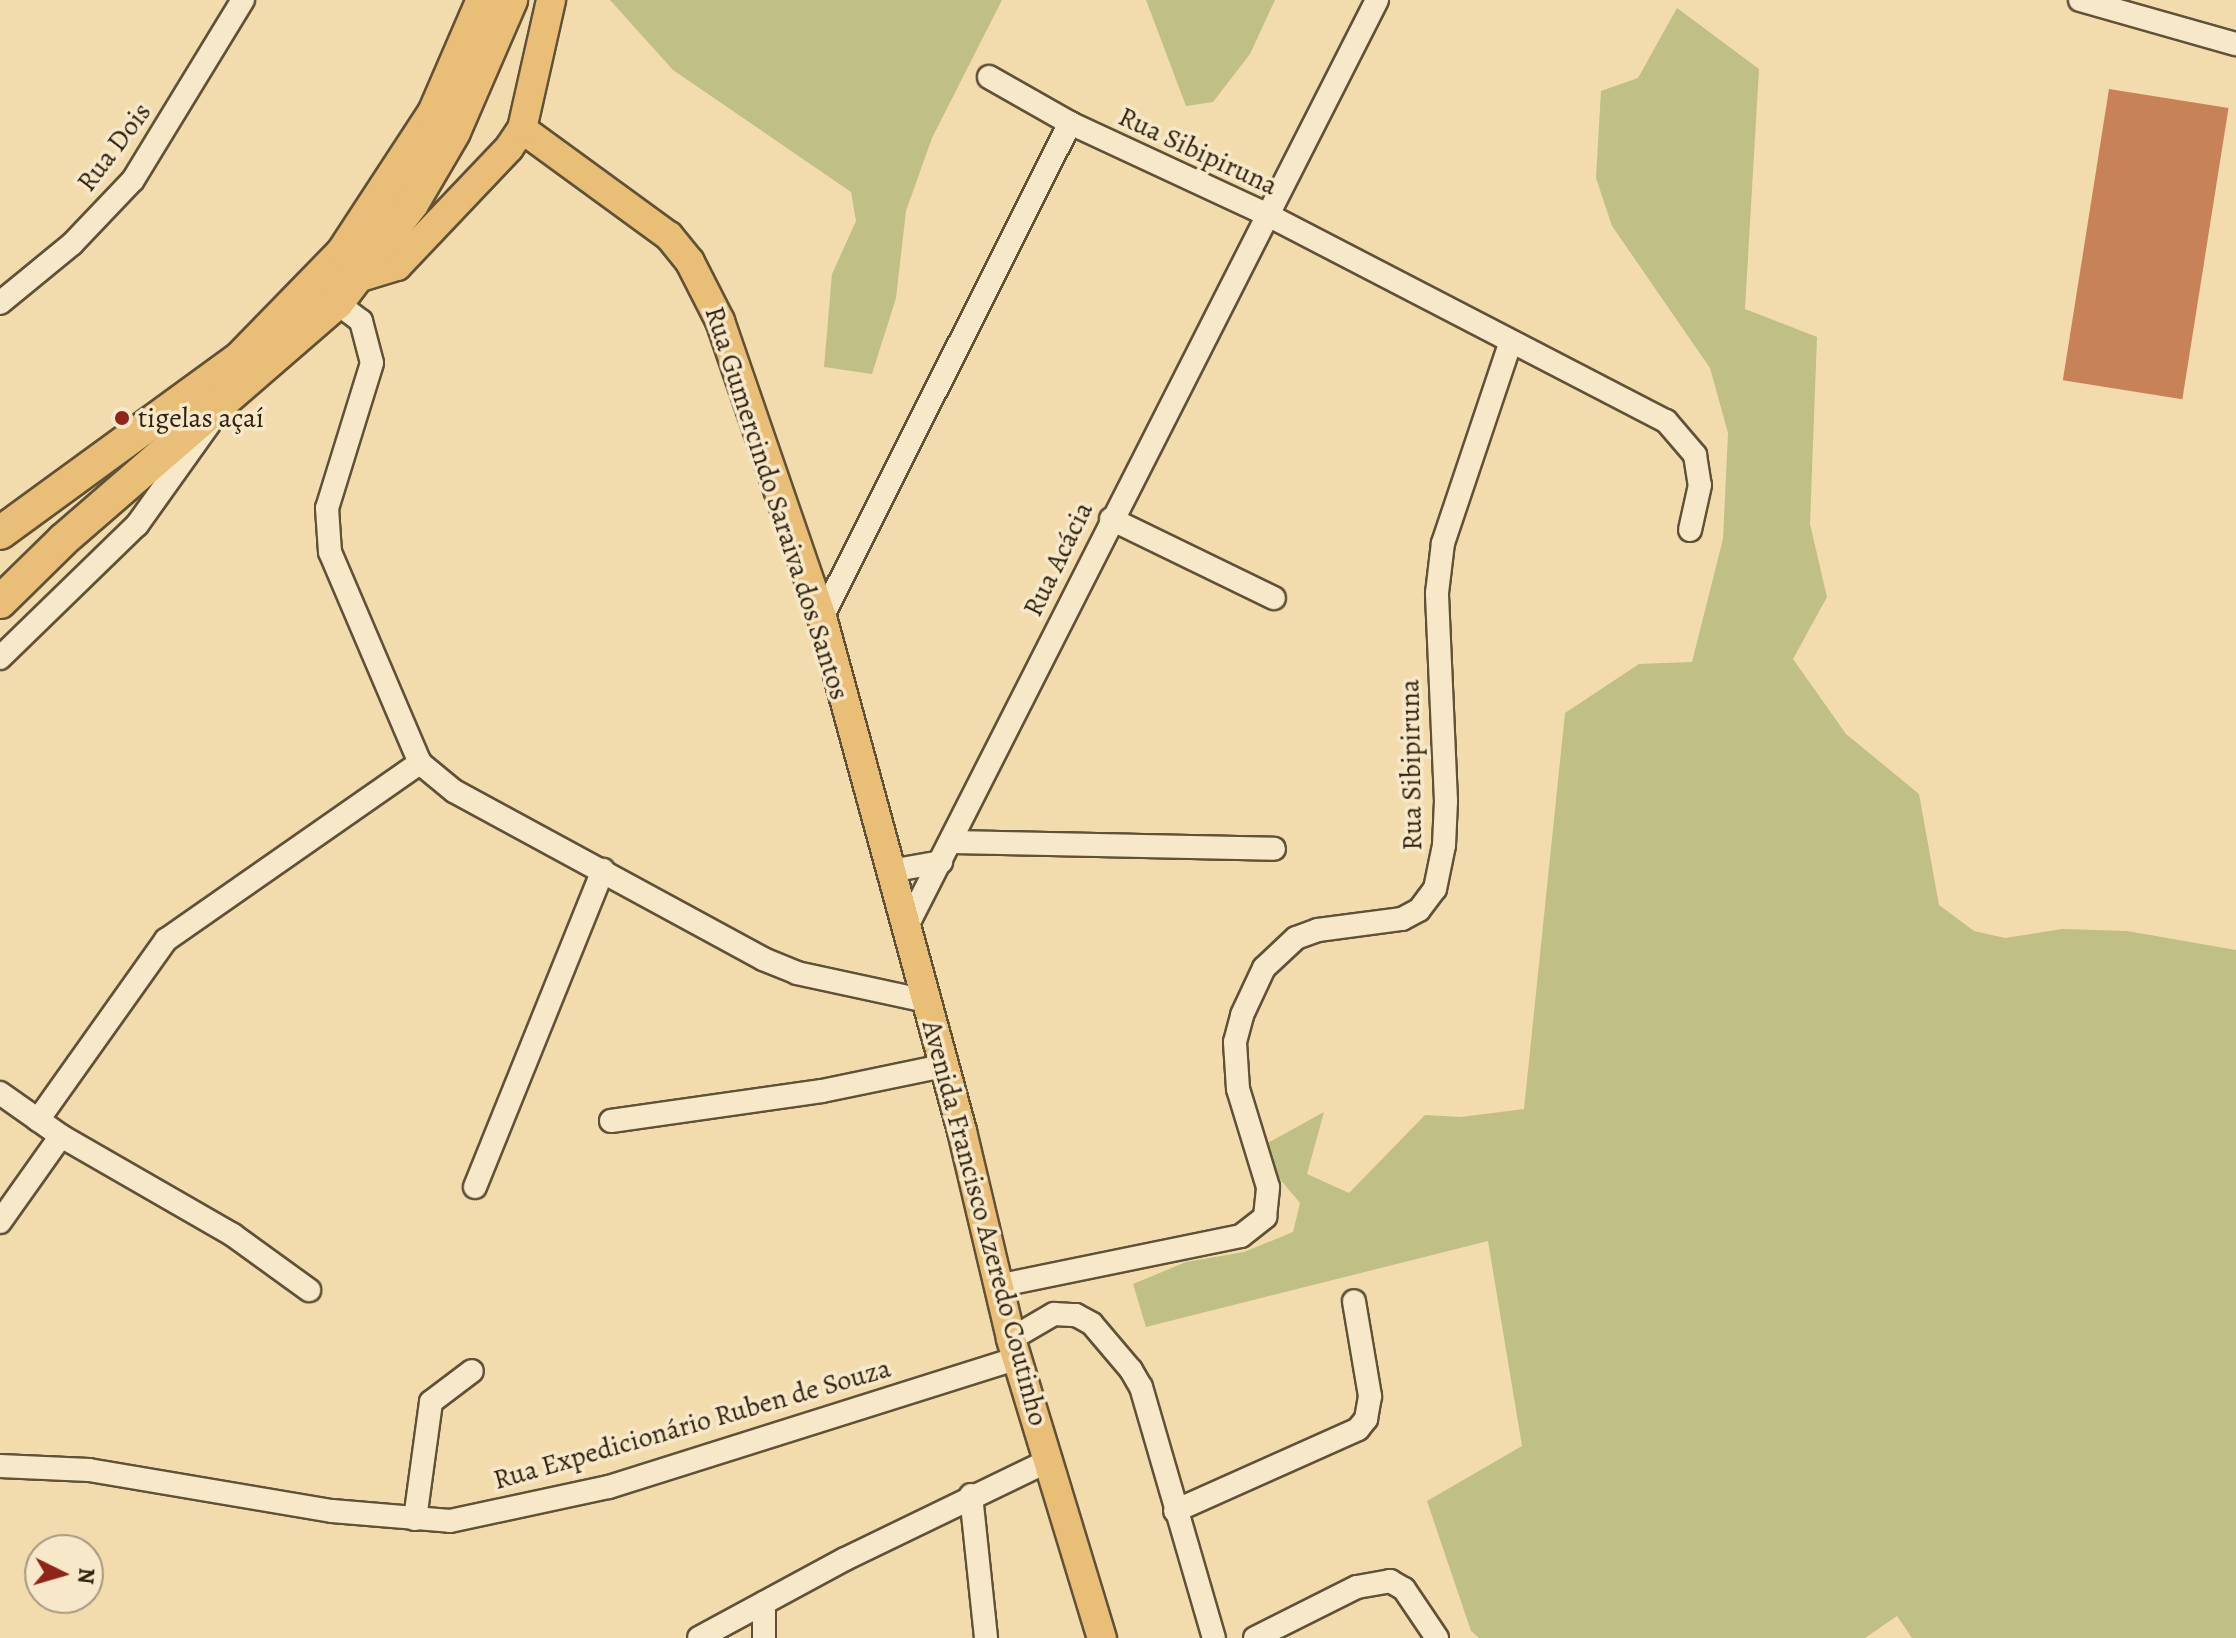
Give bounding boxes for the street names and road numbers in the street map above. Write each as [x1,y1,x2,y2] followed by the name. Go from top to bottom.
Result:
[70,96,158,198] street label: Rua Dois
[1113,100,1283,202] street label: Rua Sibipiruna
[697,302,857,704] street label: Rua Gumercindo Saraiva dos Santos
[1016,496,1100,622] street label: Rua Acácia
[1393,679,1429,851] street label: Rua Sibipiruna
[915,1017,1055,1429] street label: Avenida Francisco Azeredo Coutinho
[489,1351,895,1497] street label: Rua Expedicionário Ruben de Souza

